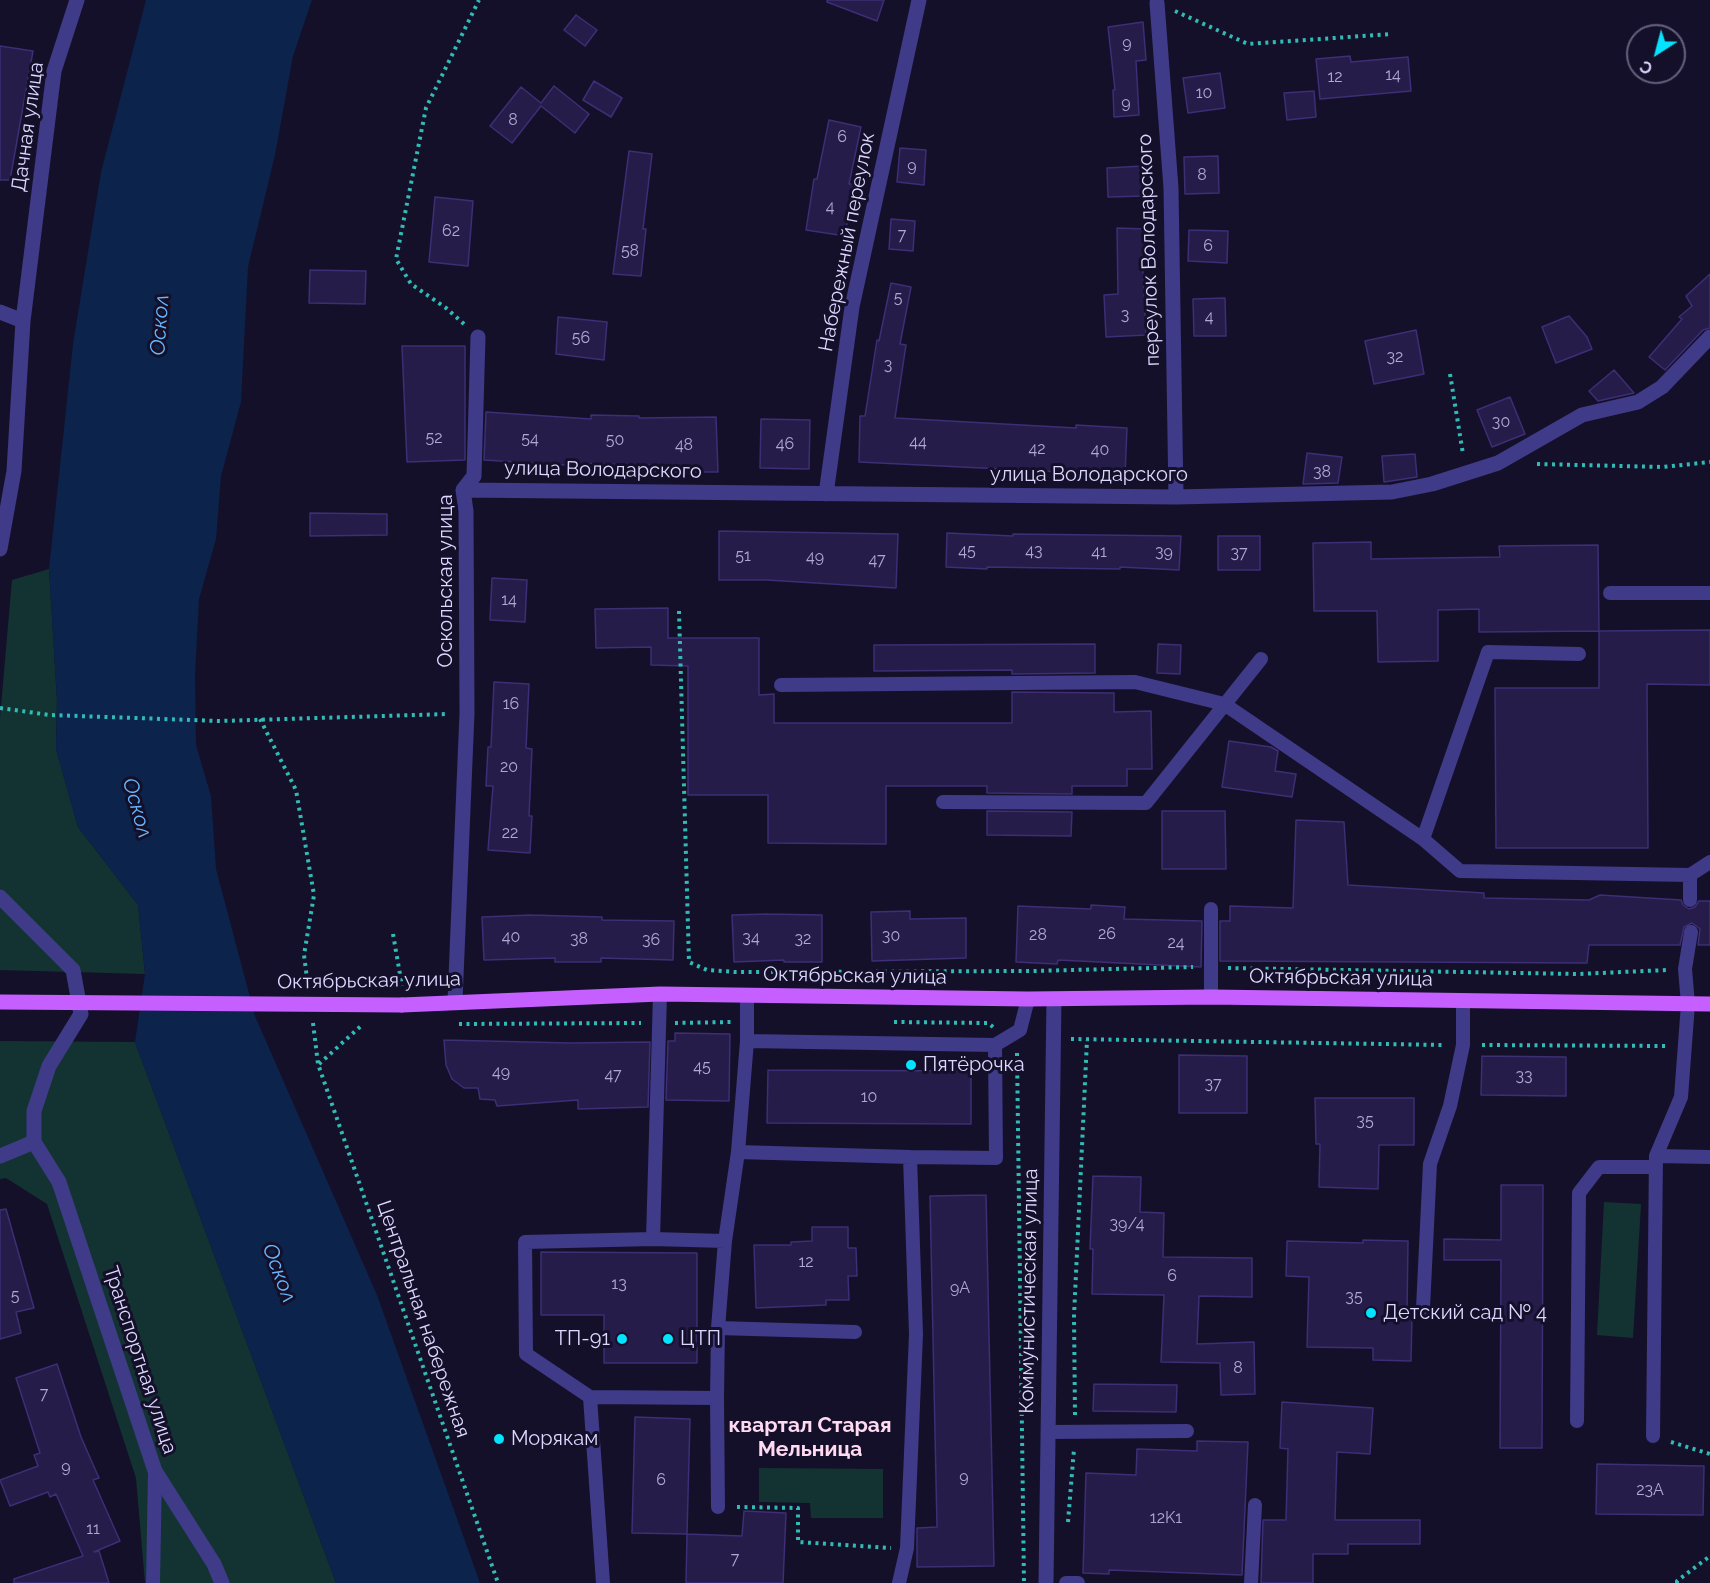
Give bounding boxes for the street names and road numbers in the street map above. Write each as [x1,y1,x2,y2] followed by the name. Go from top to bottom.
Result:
[7,61,49,193] street label: Дачная улица
[814,130,880,354] street label: Набережный переулок
[1133,133,1165,367] street label: переулок Володарского
[504,456,702,484] street label: улица Володарского
[990,463,1188,487] street label: улица Володарского
[434,494,458,668] street label: Оскольская улица
[763,962,947,990] street label: Октябрьская улица
[1249,964,1433,992] street label: Октябрьская улица
[277,967,461,995] street label: Октябрьская улица
[1015,1168,1043,1414] street label: Коммунистическая улица
[371,1197,475,1441] street label: Центральная набережная
[98,1263,182,1457] street label: Транспортная улица

